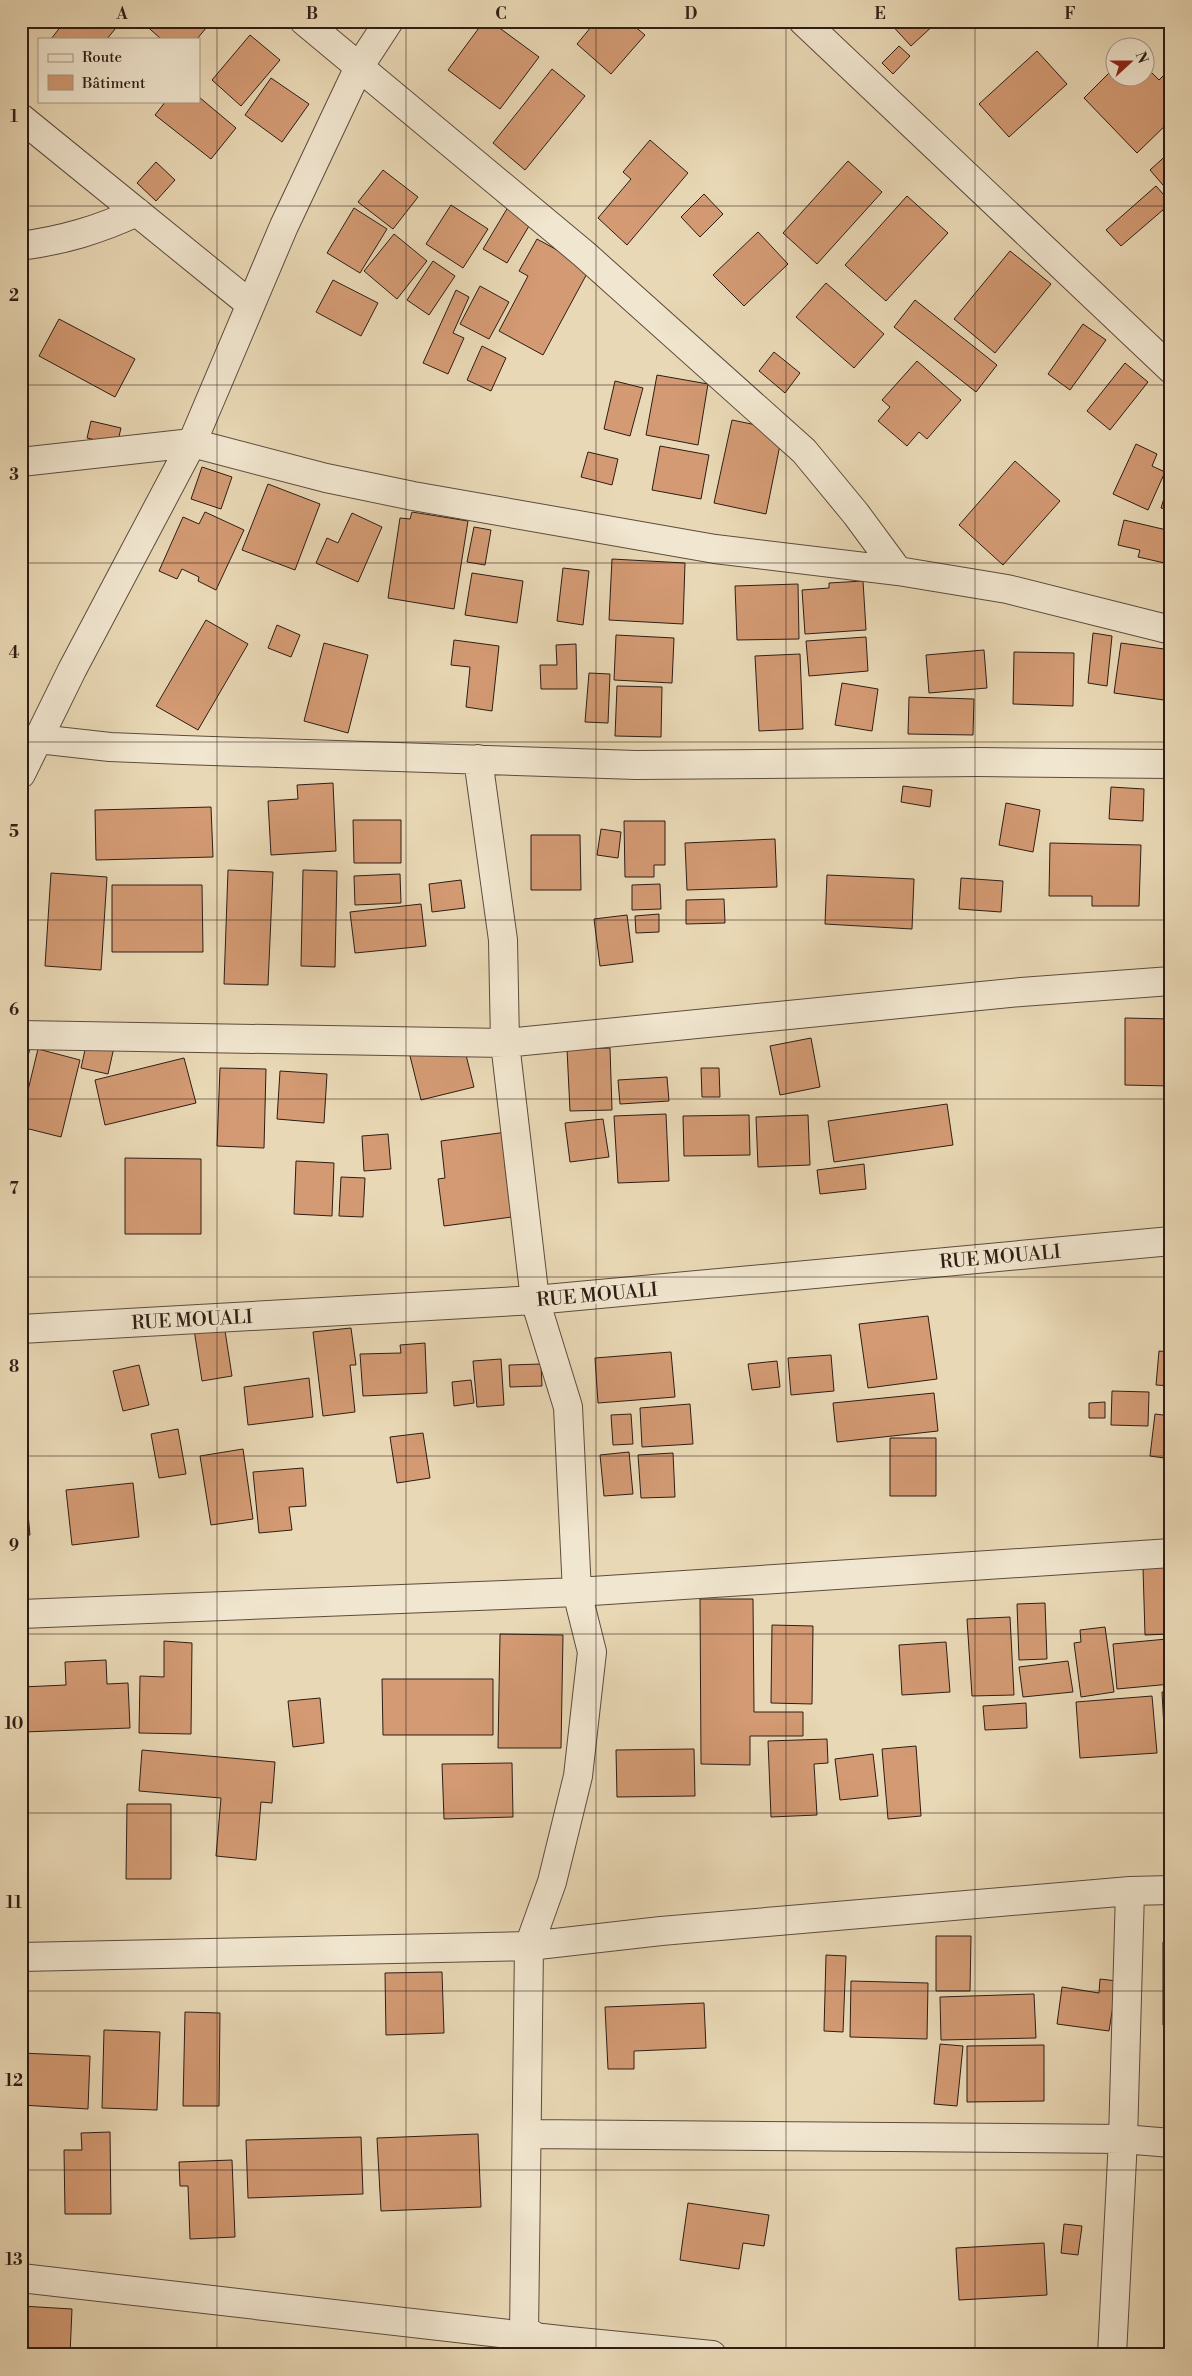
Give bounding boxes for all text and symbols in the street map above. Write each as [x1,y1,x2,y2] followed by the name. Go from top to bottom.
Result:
[115,4,128,24] text: A
[306,4,318,24] text: B
[495,4,507,24] text: C
[685,4,698,24] text: D
[874,4,886,24] text: E
[1064,4,1076,24] text: F
[38,38,200,102] legend
[1104,38,1154,88] north arrow
[82,48,122,67] text: Route
[1131,49,1152,66] text: N
[81,74,146,93] text: Bâtiment
[10,107,18,127] text: 1
[9,286,19,306] text: 2
[9,465,19,485] text: 3
[9,643,20,663] text: 4
[9,822,19,842] text: 5
[9,1000,19,1020] text: 6
[9,1179,19,1199] text: 7
[939,1240,1062,1274] street label: RUE MOUALI
[536,1278,659,1312] street label: RUE MOUALI
[131,1305,253,1335] street label: RUE MOUALI
[9,1357,19,1377] text: 8
[9,1536,19,1556] text: 9
[5,1714,23,1734] text: 10
[6,1893,22,1913] text: 11
[5,2071,23,2091] text: 12
[5,2250,23,2270] text: 13

